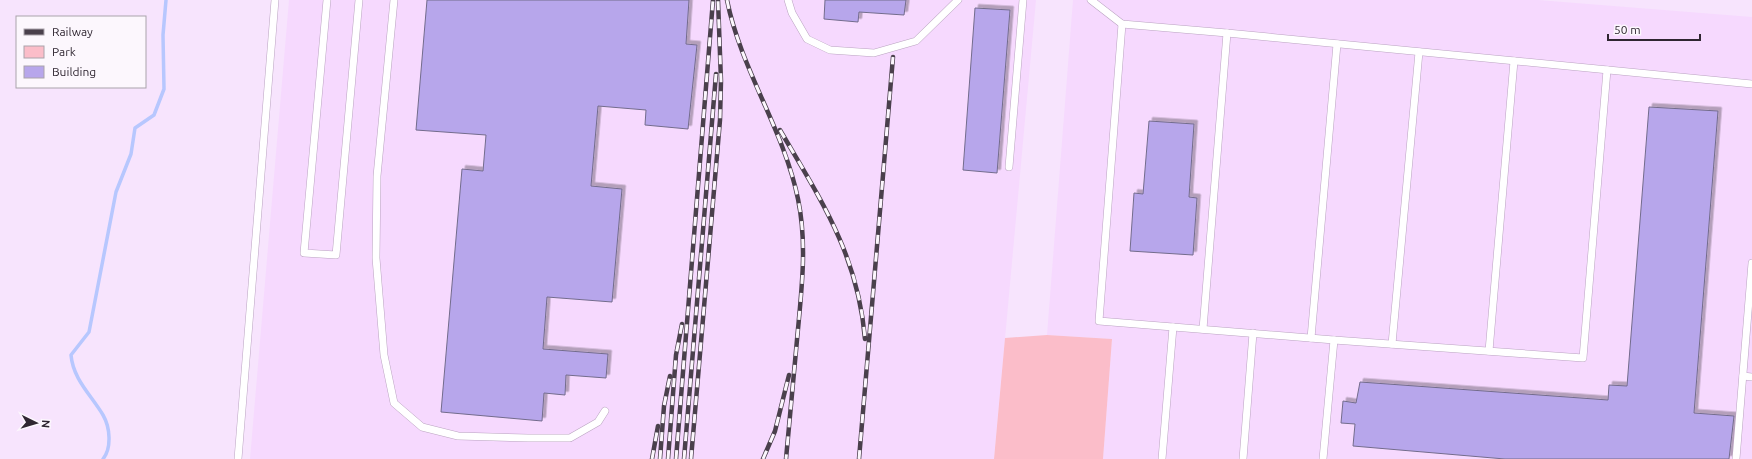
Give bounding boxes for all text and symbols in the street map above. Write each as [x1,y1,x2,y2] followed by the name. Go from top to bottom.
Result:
[16,16,146,88] legend
[1608,16,1700,42] scale bar
[1614,23,1641,36] text: 50 m
[52,25,93,38] text: Railway
[52,45,76,58] text: Park
[52,65,96,78] text: Building
[16,403,56,443] north arrow
[40,419,52,428] text: N

